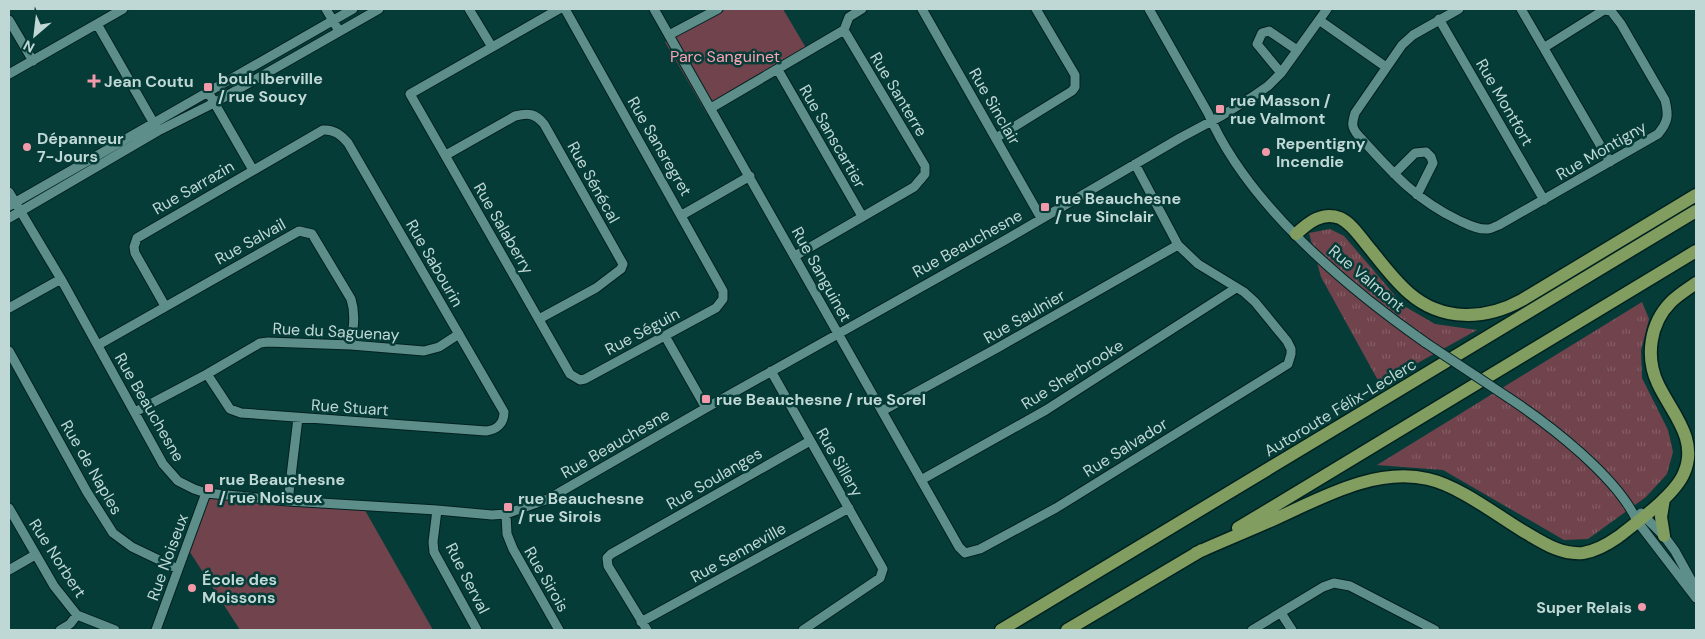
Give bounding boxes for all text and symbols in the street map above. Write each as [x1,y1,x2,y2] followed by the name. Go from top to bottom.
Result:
[10,10,60,60] north arrow
[20,36,38,57] text: N
[670,46,780,67] park label: Parc Sanguinet
[865,48,932,140] street label: Rue Santerre
[1471,55,1538,150] street label: Rue Montfort
[964,64,1025,149] street label: Rue Sinclair
[218,68,323,107] place label: boul. Iberville / rue Soucy
[104,71,194,92] place label: Jean Coutu
[88,75,100,87] marker: Jean Coutu
[202,81,214,93] marker: boul. Iberville / rue Soucy
[794,81,871,192] street label: Rue Sanscartier
[1230,90,1331,129] place label: rue Masson / rue Valmont
[623,93,697,200] street label: Rue Sansregret
[1214,103,1226,115] marker: rue Masson / rue Valmont
[1552,116,1650,185] street label: Rue Montigny
[37,128,124,167] place label: Dépanneur 7-Jours
[1276,133,1366,172] place label: Repentigny Incendie
[563,138,625,227] street label: Rue Sénécal
[21,141,33,153] marker: Dépanneur 7-Jours
[1260,146,1272,158] marker: Repentigny Incendie
[149,156,238,219] street label: Rue Sarrazin
[469,179,538,278] street label: Rue Salaberry
[1055,188,1181,227] place label: rue Beauchesne / rue Sinclair
[1039,201,1051,213] marker: rue Beauchesne / rue Sinclair
[909,205,1026,282] street label: Rue Beauchesne
[211,213,289,269] street label: Rue Salvail
[401,216,468,311] street label: Rue Sabourin
[787,223,856,325] street label: Rue Sanguinet
[1324,240,1409,316] street label: Rue Valmont
[980,285,1069,348] street label: Rue Saulnier
[601,303,683,360] street label: Rue Séguin
[272,318,400,345] street label: Rue du Saguenay
[1017,335,1127,414] street label: Rue Sherbrooke
[110,349,189,465] street label: Rue Beauchesne
[1260,354,1420,461] street label: Autoroute Félix-Leclerc
[716,389,926,410] place label: rue Beauchesne / rue Sorel
[700,393,712,405] marker: rue Beauchesne / rue Sorel
[311,394,389,421] street label: Rue Stuart
[557,404,673,483] street label: Rue Beauchesne
[1079,413,1171,482] street label: Rue Salvador
[56,416,127,518] street label: Rue de Naples
[811,424,868,501] street label: Rue Sillery
[663,443,766,514] street label: Rue Soulanges
[219,469,345,508] place label: rue Beauchesne / rue Noiseux
[203,482,215,494] marker: rue Beauchesne / rue Noiseux
[518,488,644,527] place label: rue Beauchesne / rue Sirois
[502,501,514,513] marker: rue Beauchesne / rue Sirois
[142,511,193,603] street label: Rue Noiseux
[24,515,91,602] street label: Rue Norbert
[687,518,790,587] street label: Rue Senneville
[441,539,494,617] street label: Rue Serval
[519,543,574,616] street label: Rue Sirois
[202,569,277,608] place label: École des Moissons
[186,582,198,594] marker: École des Moissons
[1536,597,1632,618] place label: Super Relais
[1636,601,1648,613] marker: Super Relais

